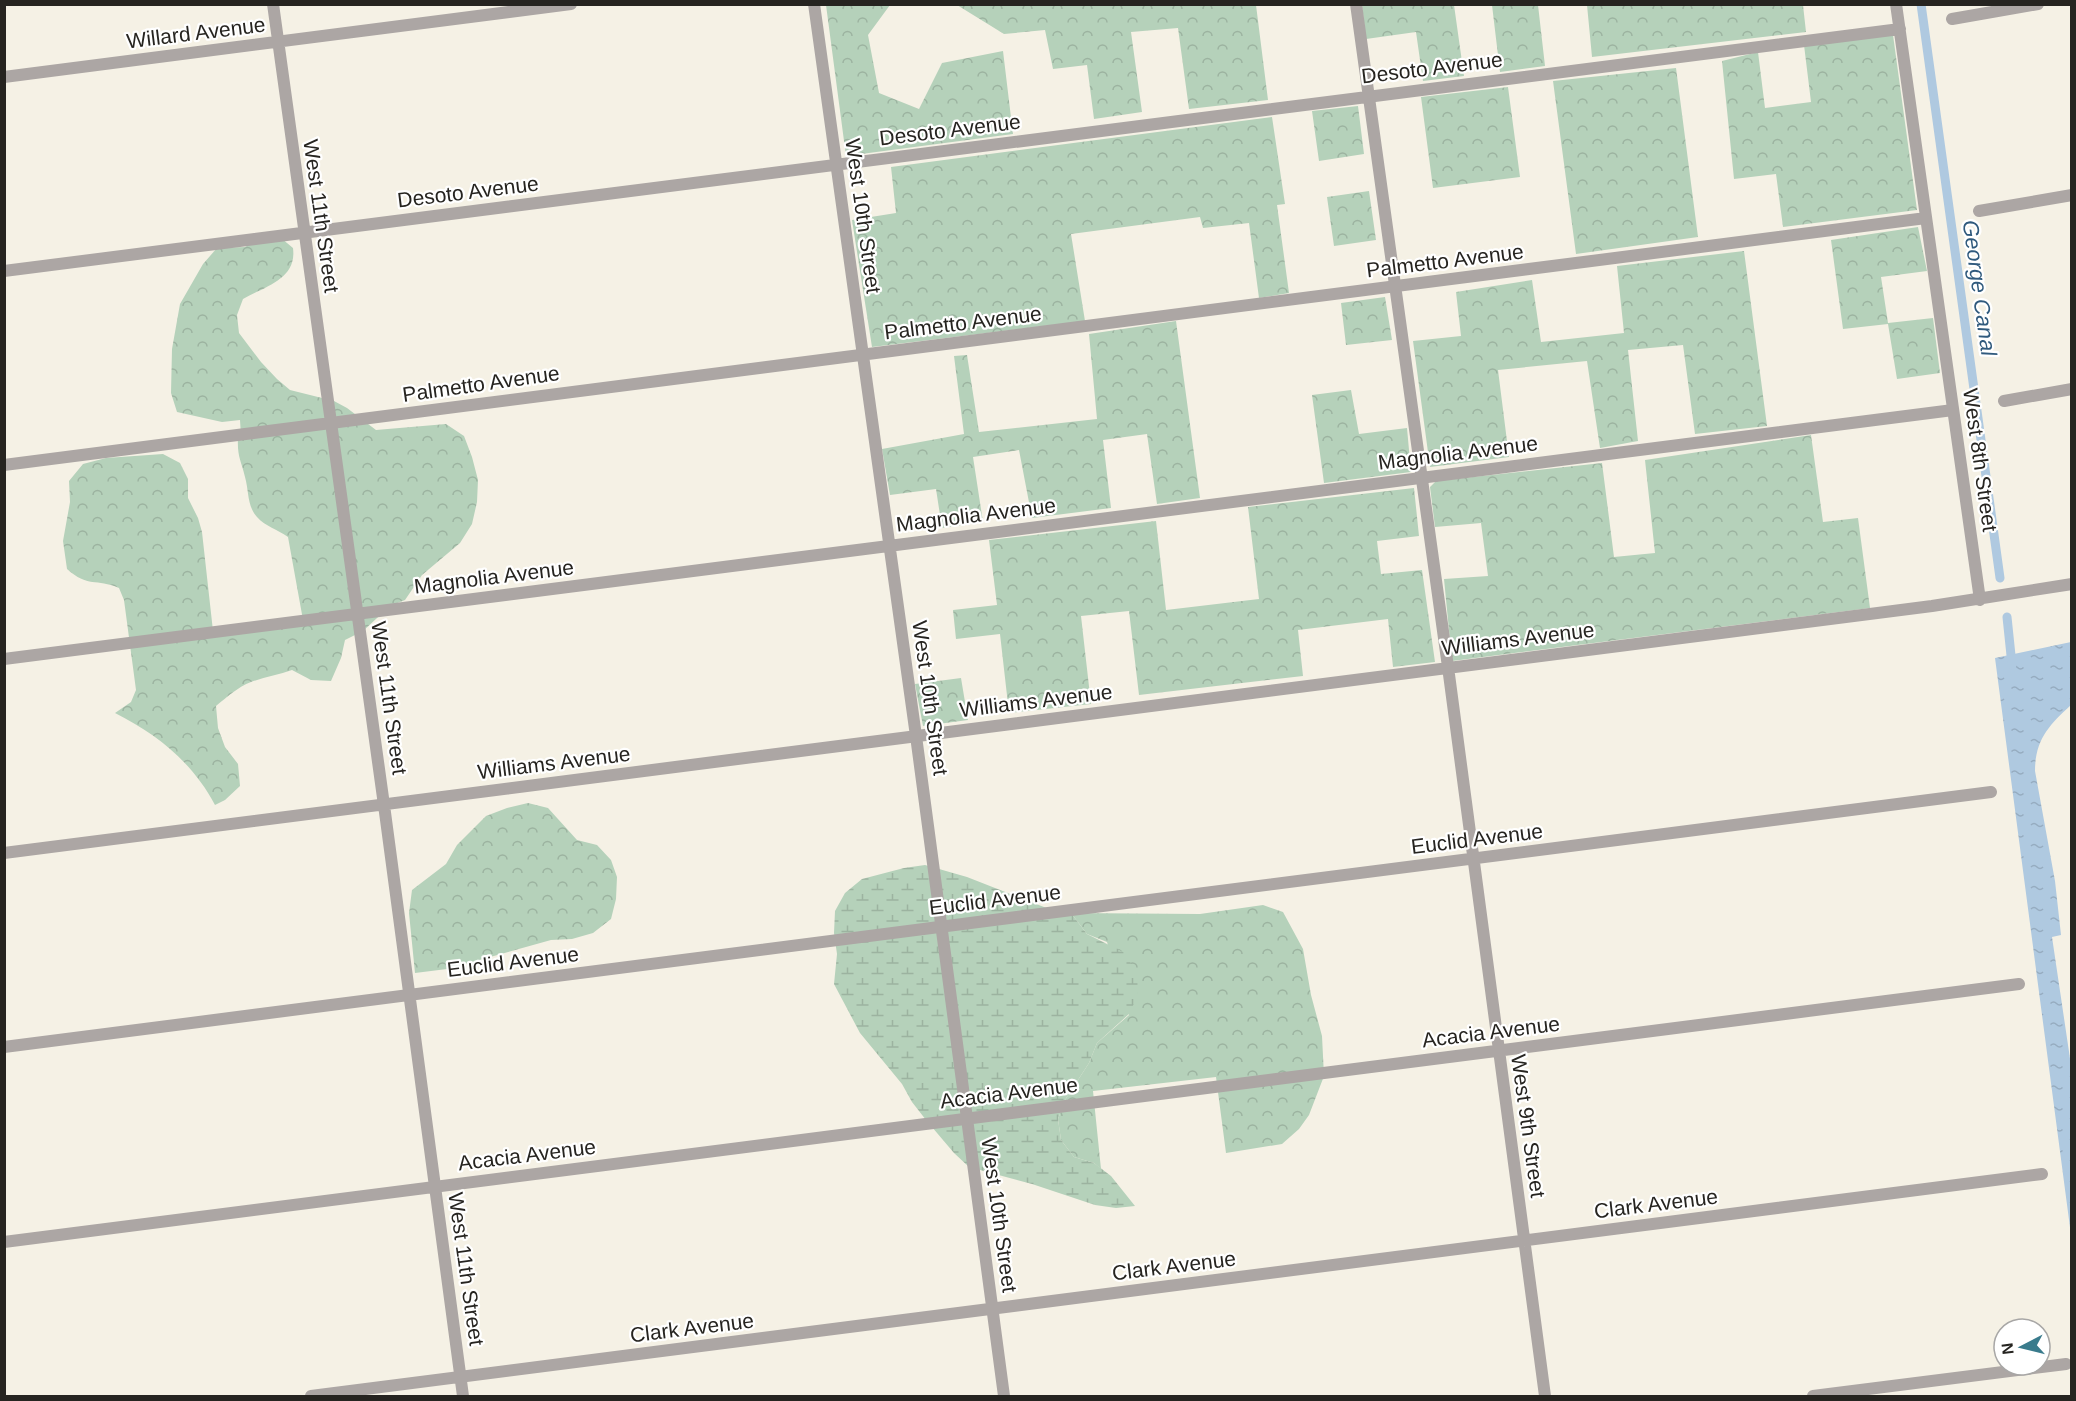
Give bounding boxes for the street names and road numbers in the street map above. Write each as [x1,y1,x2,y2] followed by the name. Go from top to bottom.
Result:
[125,13,267,52] street label: Willard Avenue
[1360,47,1504,88] street label: Desoto Avenue
[878,109,1022,150] street label: Desoto Avenue
[841,137,886,295] street label: West 10th Street
[299,138,344,294] street label: West 11th Street
[396,171,540,212] street label: Desoto Avenue
[1365,239,1525,282] street label: Palmetto Avenue
[883,301,1043,344] street label: Palmetto Avenue
[401,361,561,406] street label: Palmetto Avenue
[1959,387,2002,533] street label: West 8th Street
[1377,431,1539,474] street label: Magnolia Avenue
[895,493,1057,536] street label: Magnolia Avenue
[413,555,575,598] street label: Magnolia Avenue
[1440,618,1596,659] street label: Williams Avenue
[908,619,953,777] street label: West 10th Street
[367,620,412,776] street label: West 11th Street
[958,680,1114,721] street label: Williams Avenue
[476,742,632,783] street label: Williams Avenue
[1410,819,1544,858] street label: Euclid Avenue
[928,880,1062,919] street label: Euclid Avenue
[446,942,580,981] street label: Euclid Avenue
[1421,1012,1561,1051] street label: Acacia Avenue
[1507,1053,1550,1199] street label: West 9th Street
[939,1073,1079,1112] street label: Acacia Avenue
[457,1135,597,1174] street label: Acacia Avenue
[977,1136,1022,1294] street label: West 10th Street
[1593,1185,1719,1223] street label: Clark Avenue
[444,1191,489,1347] street label: West 11th Street
[1111,1247,1237,1285] street label: Clark Avenue
[629,1309,755,1347] street label: Clark Avenue

